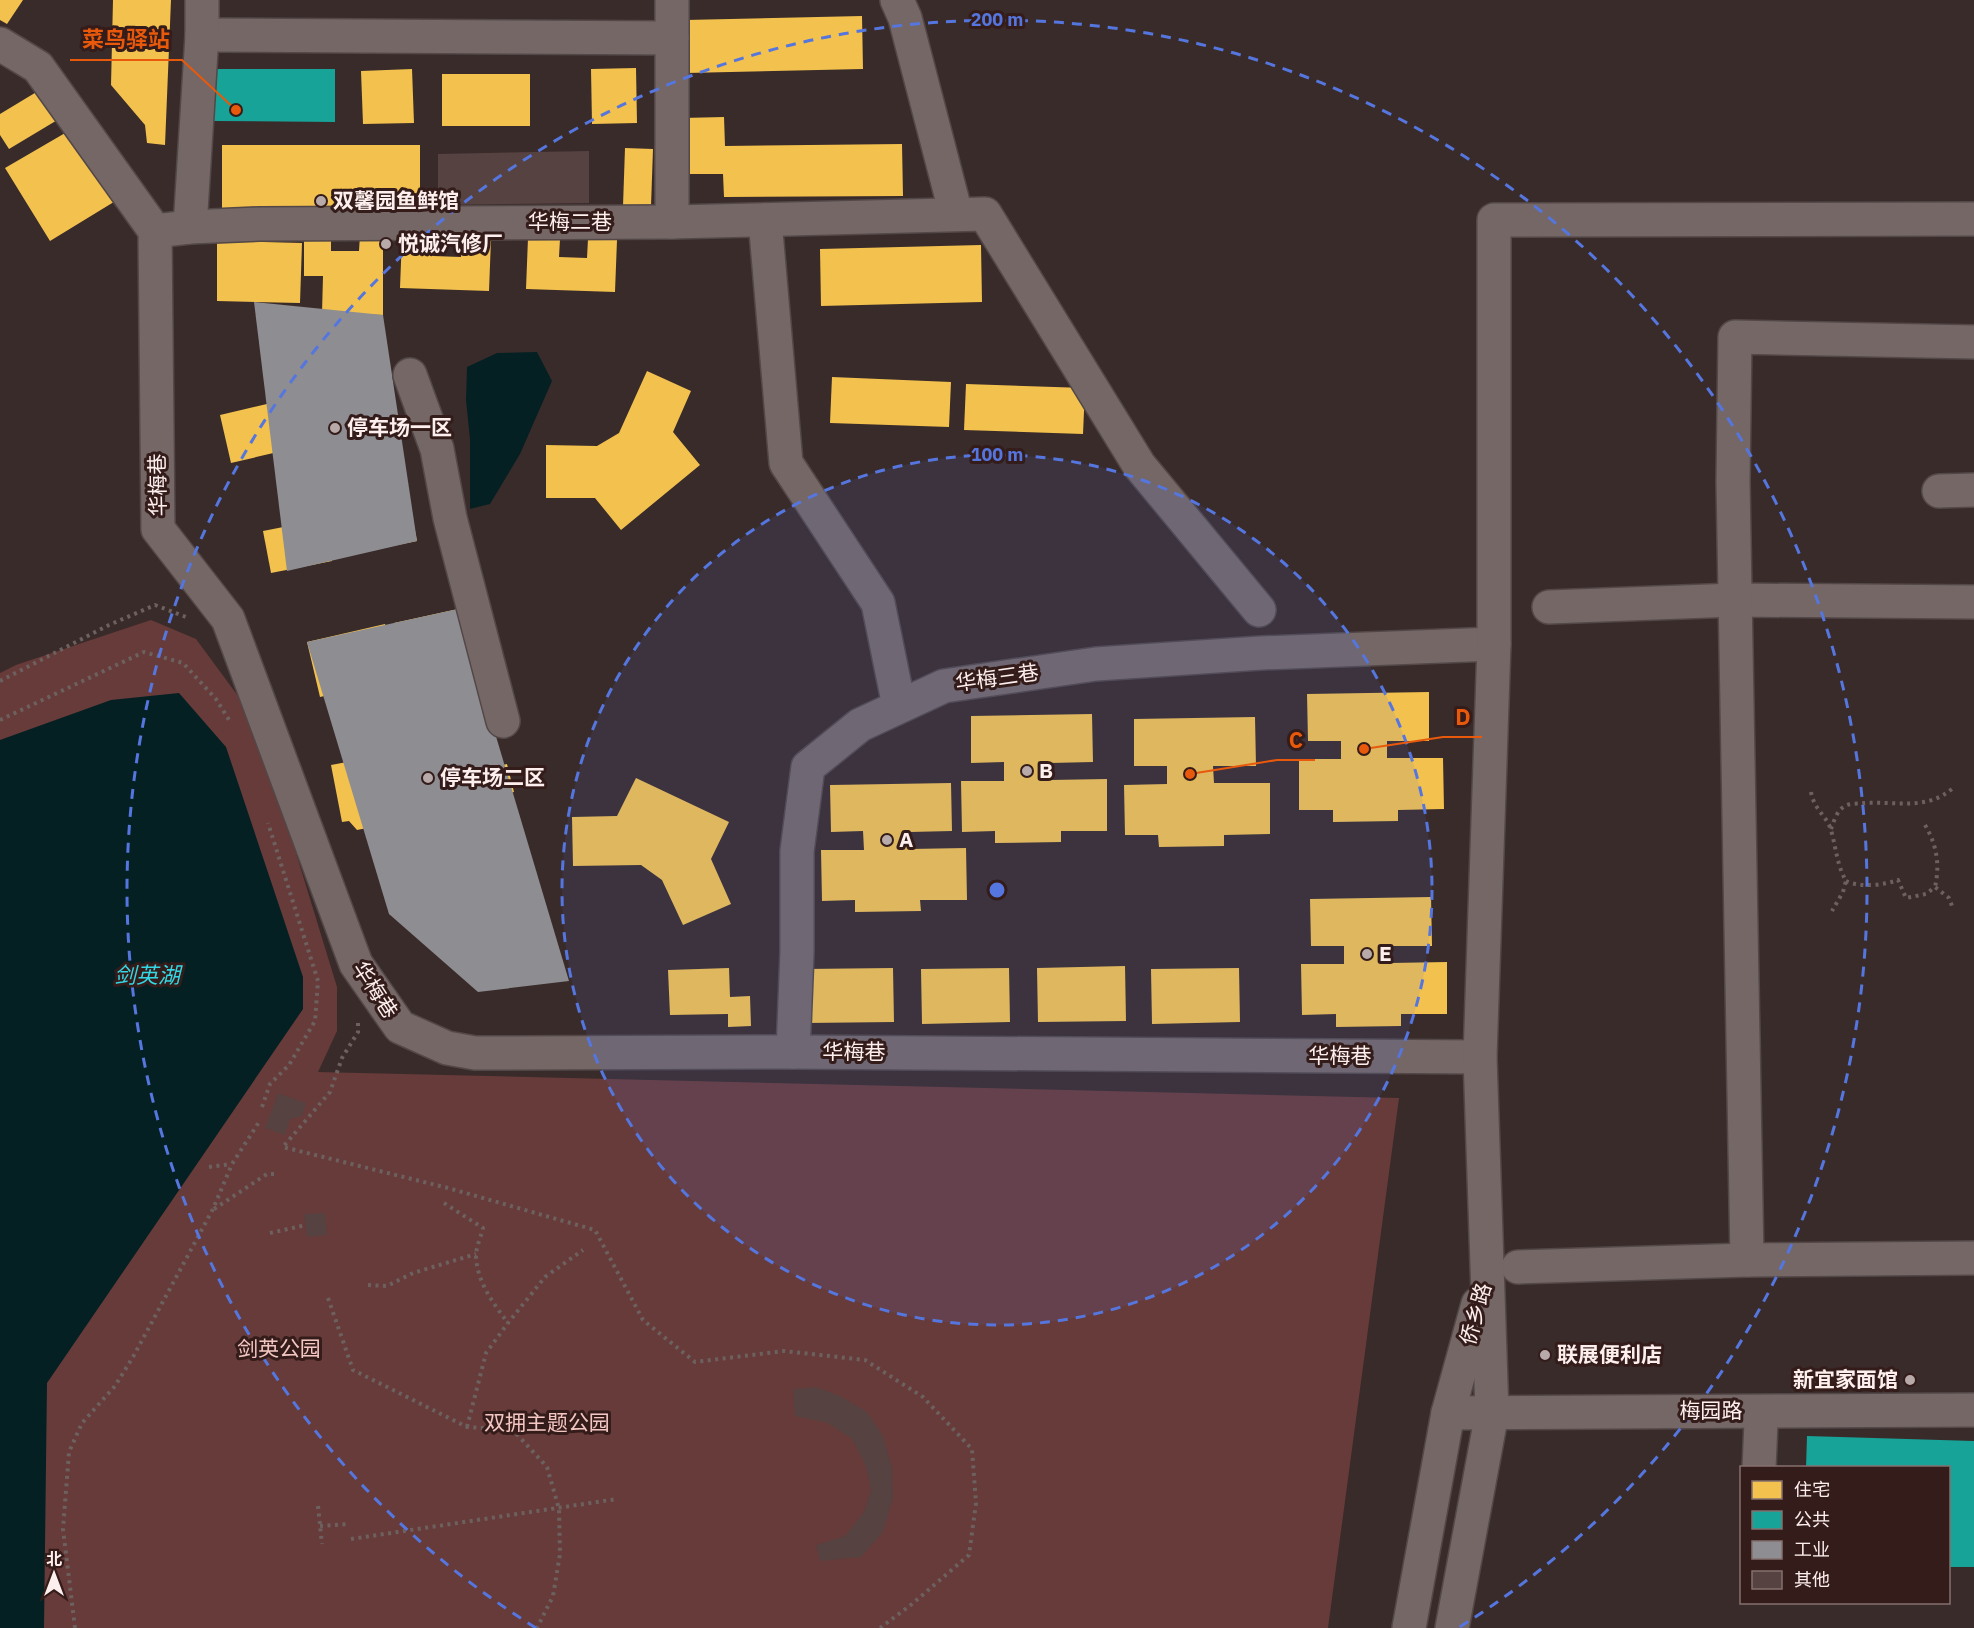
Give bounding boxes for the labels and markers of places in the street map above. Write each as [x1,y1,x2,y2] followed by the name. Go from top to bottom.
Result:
[70,20,182,60] callout: 菜鸟驿站
[333,186,459,214] place label: 双馨园鱼鲜馆
[314,194,328,208] marker: 双馨园鱼鲜馆
[398,229,503,257] place label: 悦诚汽修厂
[379,237,393,251] marker: 悦诚汽修厂
[347,413,452,441] place label: 停车场一区
[328,421,342,435] marker: 停车场一区
[1443,697,1482,737] callout: D
[1277,720,1315,760] callout: C
[1039,756,1053,784] place label: B
[440,763,545,791] place label: 停车场二区
[1020,764,1034,778] marker: B
[421,771,435,785] marker: 停车场二区
[899,825,913,853] place label: A
[880,833,894,847] marker: A
[987,880,1007,900] centre of rings
[1379,939,1392,967] place label: E
[1360,947,1374,961] marker: E
[1557,1340,1662,1368] place label: 联展便利店
[1538,1348,1552,1362] marker: 联展便利店
[1793,1365,1898,1393] place label: 新宜家面馆
[1903,1373,1917,1387] marker: 新宜家面馆

